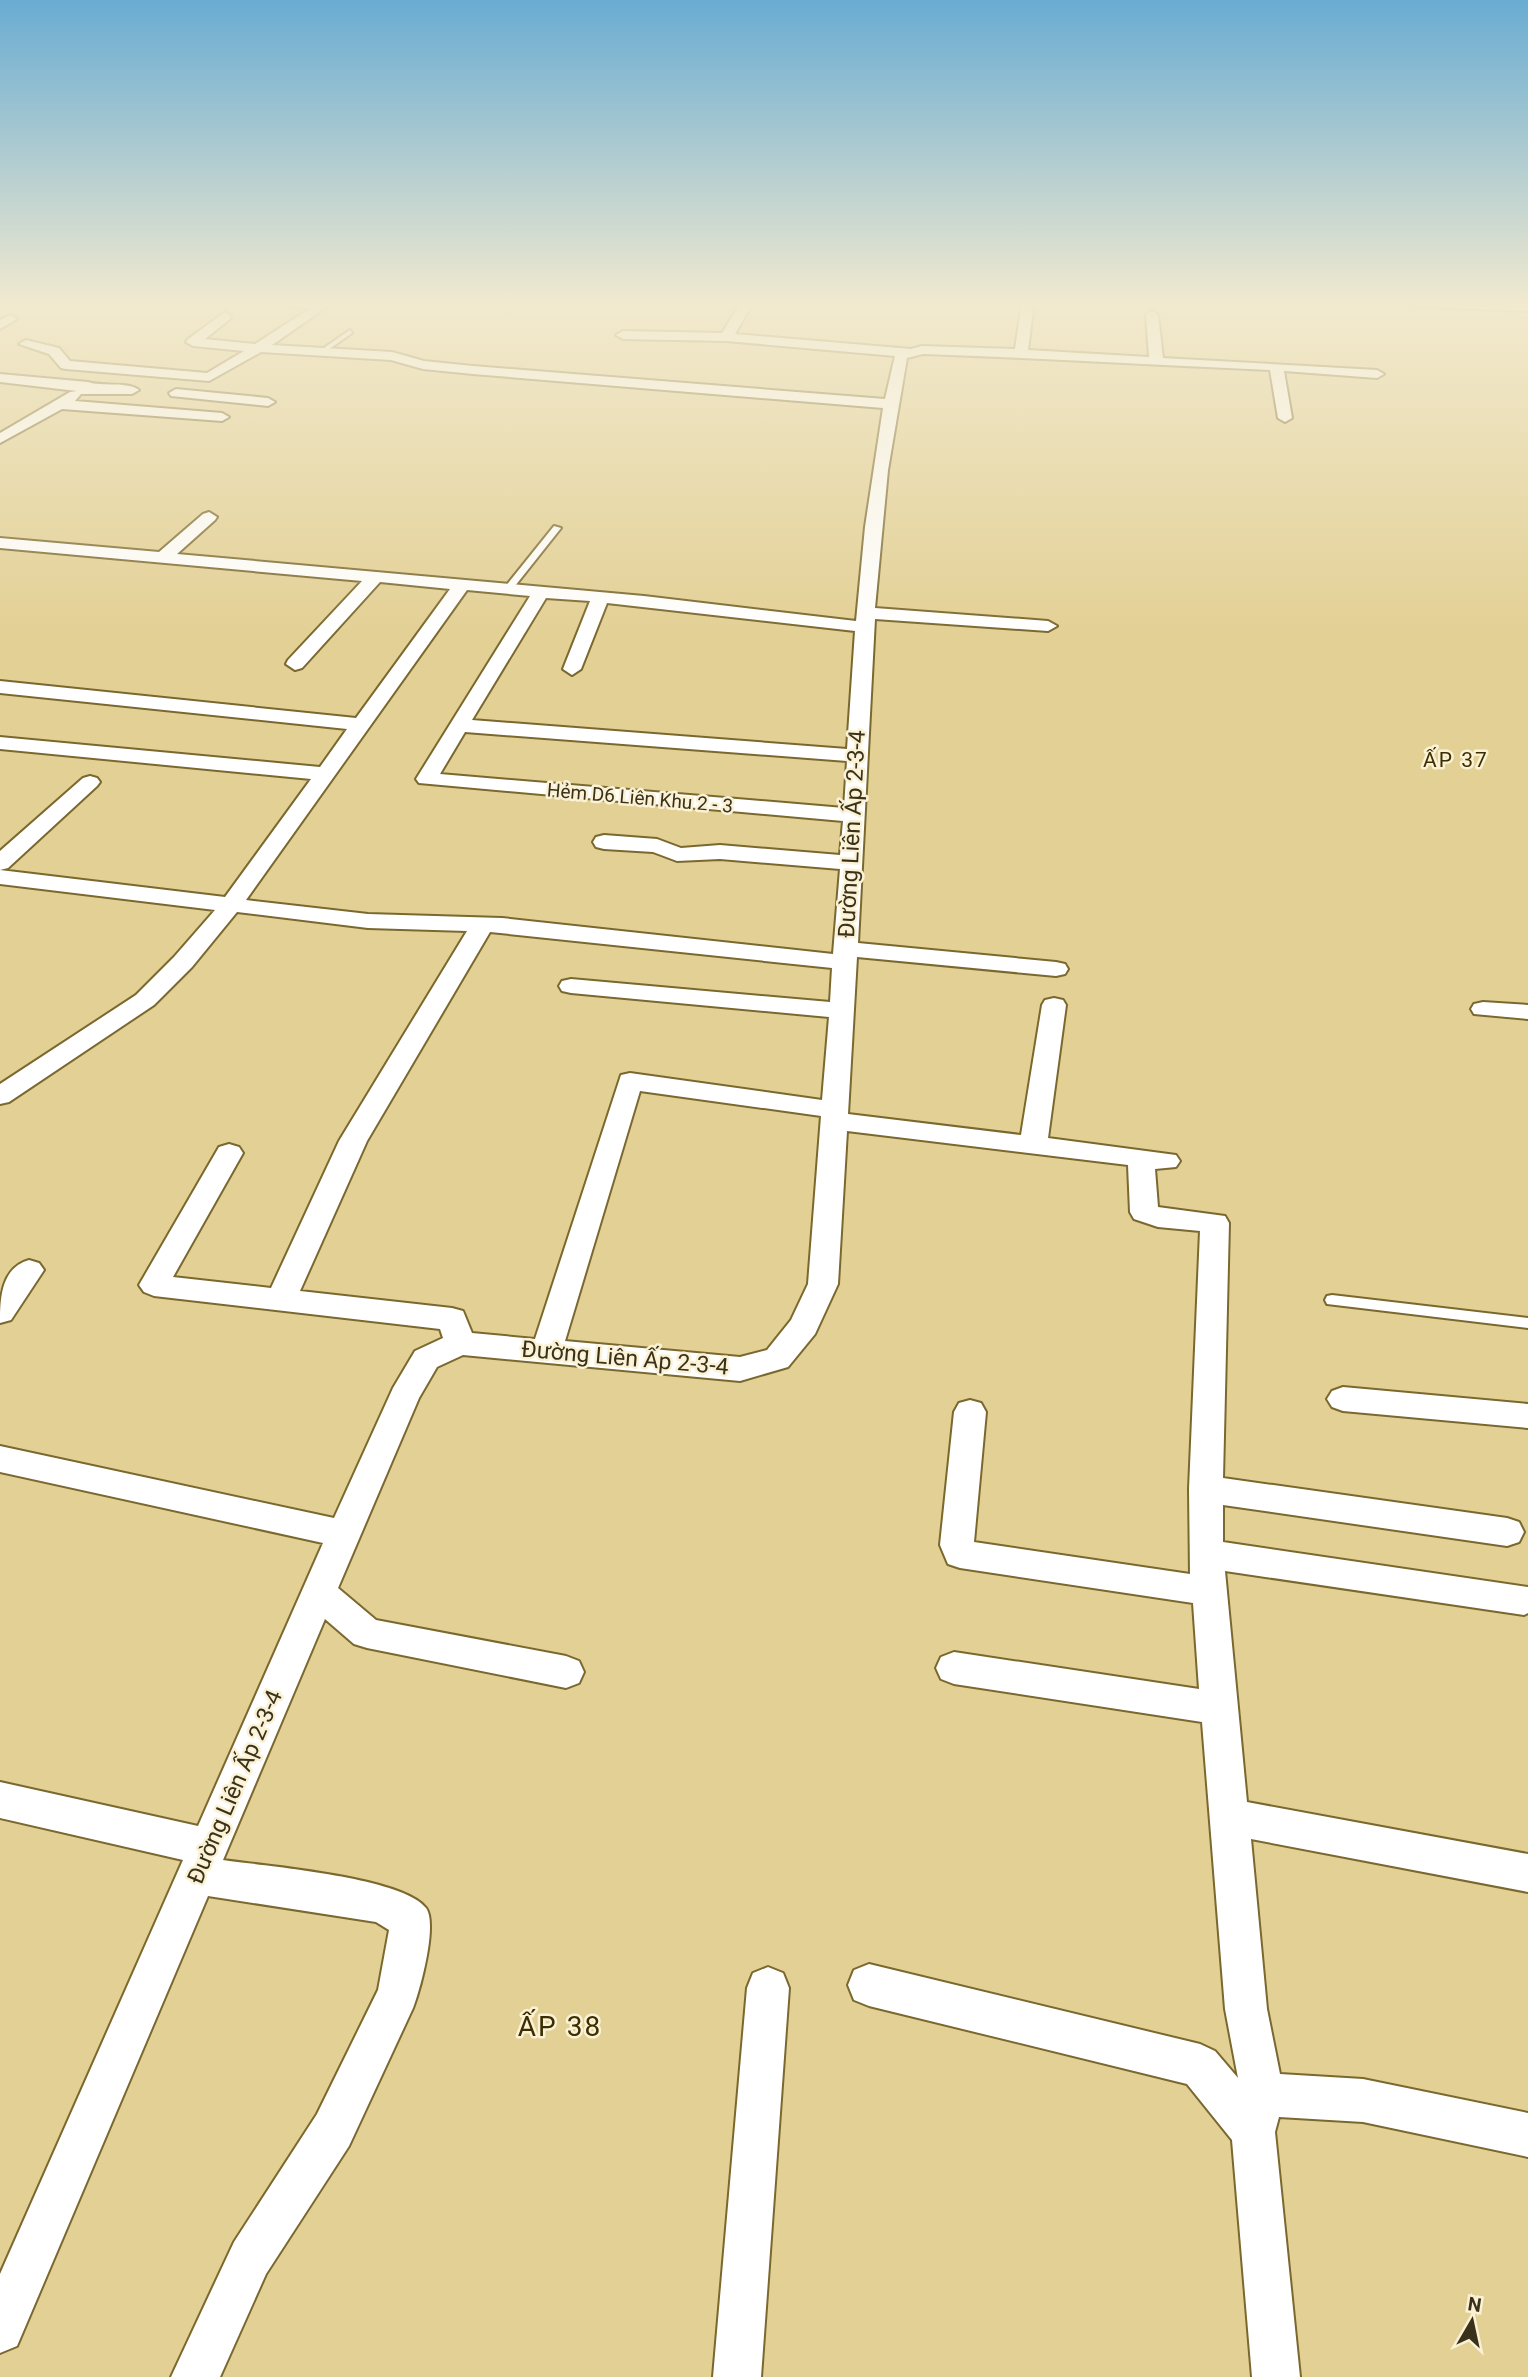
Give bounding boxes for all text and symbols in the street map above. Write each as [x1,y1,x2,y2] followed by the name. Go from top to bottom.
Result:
[830,729,871,938] street label: Đường Liên Ấp 2-3-4
[1423,747,1489,772] district label: ẤP 37
[546,778,734,818] street label: Hẻm D6 Liên Khu 2 - 3
[520,1333,730,1381] street label: Đường Liên Ấp 2-3-4
[179,1685,288,1888] street label: Đường Liên Ấp 2-3-4
[518,2009,602,2043] district label: ẤP 38
[1437,2286,1507,2356] north arrow
[1466,2292,1483,2317] text: N

